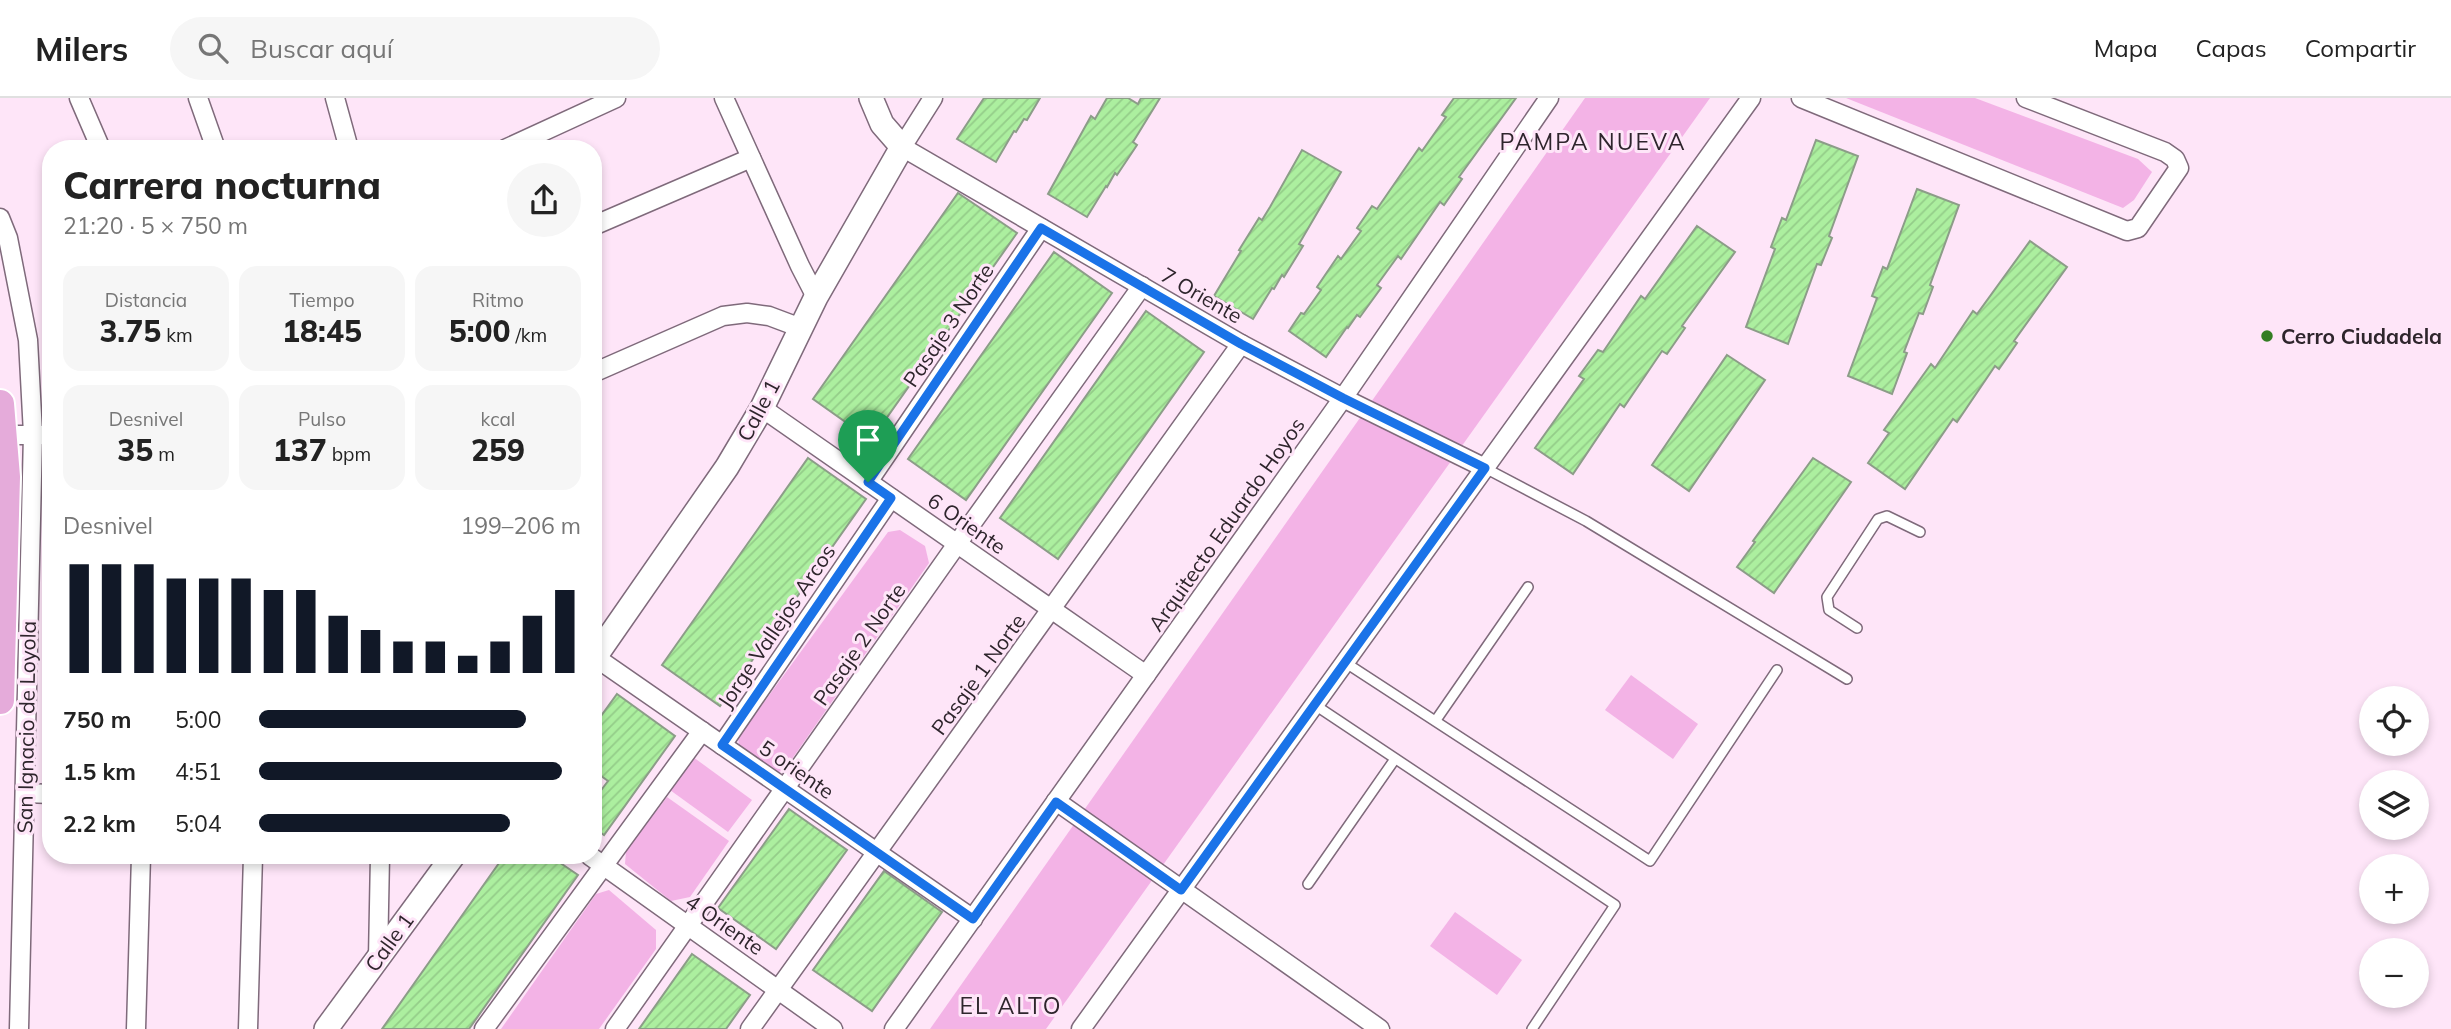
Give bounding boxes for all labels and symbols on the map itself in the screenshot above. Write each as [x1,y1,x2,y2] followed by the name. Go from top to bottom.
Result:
[1499,127,1687,156] district label: PAMPA NUEVA
[897,258,999,392] street label: Pasaje 3 Norte
[1157,261,1247,329] street label: 7 Oriente
[2281,323,2442,349] place label: Cerro Ciudadela
[2259,328,2275,344] marker: Cerro Ciudadela
[731,375,785,445] street label: Calle 1
[838,410,898,482] pin
[1142,412,1310,636] street label: Arquitecto Eduardo Hoyos
[923,487,1011,559] street label: 6 Oriente
[712,539,840,713] street label: Jorge Vallejos Arcos
[807,578,911,710] street label: Pasaje 2 Norte
[925,608,1031,740] street label: Pasaje 1 Norte
[11,620,41,834] street label: San Ignacio de Loyola
[755,734,839,804] street label: 5 oriente
[681,888,769,960] street label: 4 Oriente
[359,908,419,976] street label: Calle 1
[959,991,1063,1020] district label: EL ALTO

